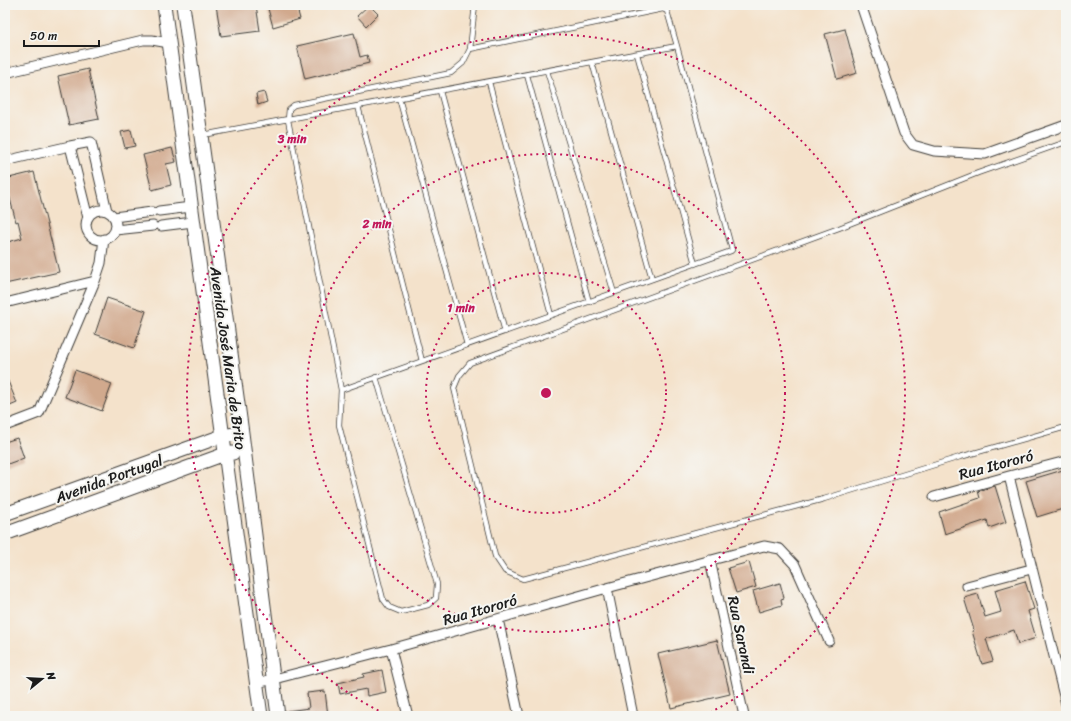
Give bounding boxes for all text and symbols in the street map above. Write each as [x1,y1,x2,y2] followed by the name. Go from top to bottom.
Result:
[24,22,99,48] scale bar
[30,25,57,47] text: 50 m
[277,128,307,150] text: 3 min
[361,213,392,235] text: 2 min
[202,264,254,452] street label: Avenida José Maria de Brito
[447,297,475,319] text: 1 min
[539,386,553,400] centre of rings
[956,443,1036,487] street label: Rua Itororó
[51,447,167,511] street label: Avenida Portugal
[440,587,520,633] street label: Rua Itororó
[720,593,762,677] street label: Rua Sarandi
[22,659,62,699] north arrow
[41,669,61,683] text: N

